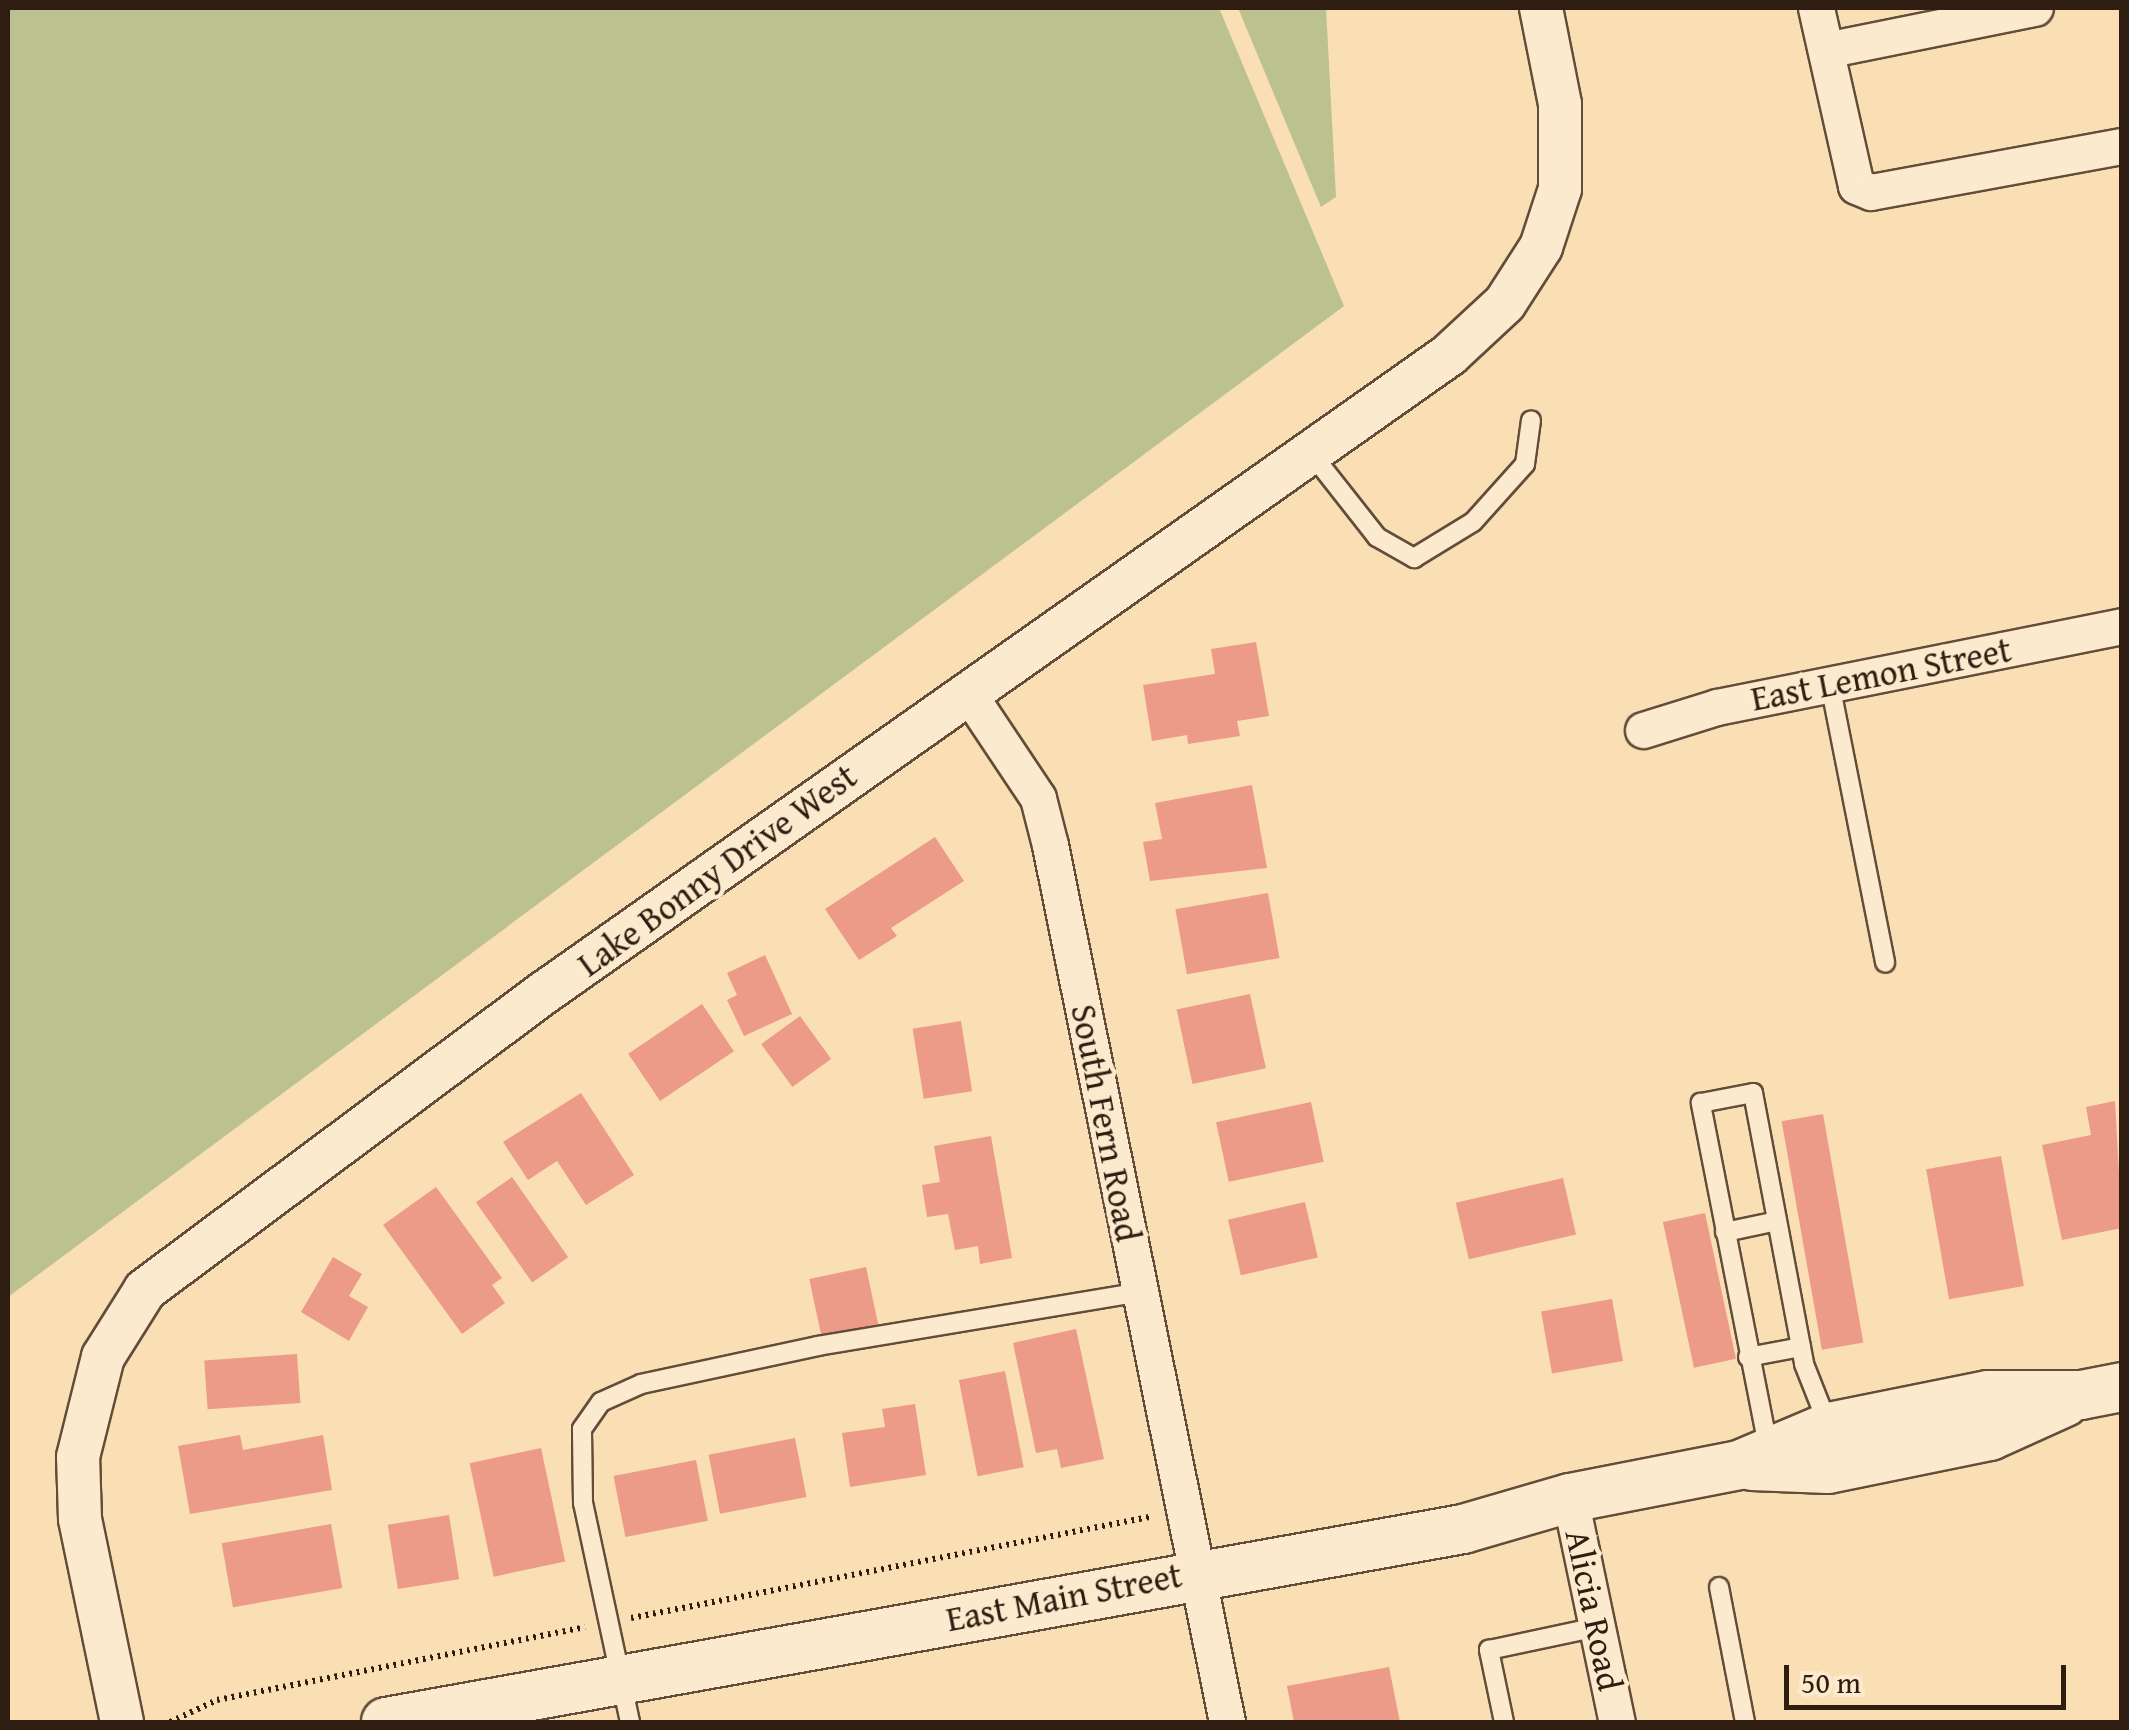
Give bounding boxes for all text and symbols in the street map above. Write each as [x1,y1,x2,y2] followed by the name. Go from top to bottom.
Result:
[1747,628,2015,720] street label: East Lemon Street
[569,755,865,985] street label: Lake Bonny Drive West
[1062,1001,1150,1245] street label: South Fern Road
[1556,1526,1632,1694] street label: Alicia Road
[943,1554,1185,1640] street label: East Main Street
[1789,1645,2072,1707] scale bar
[1801,1660,1861,1704] text: 50 m

